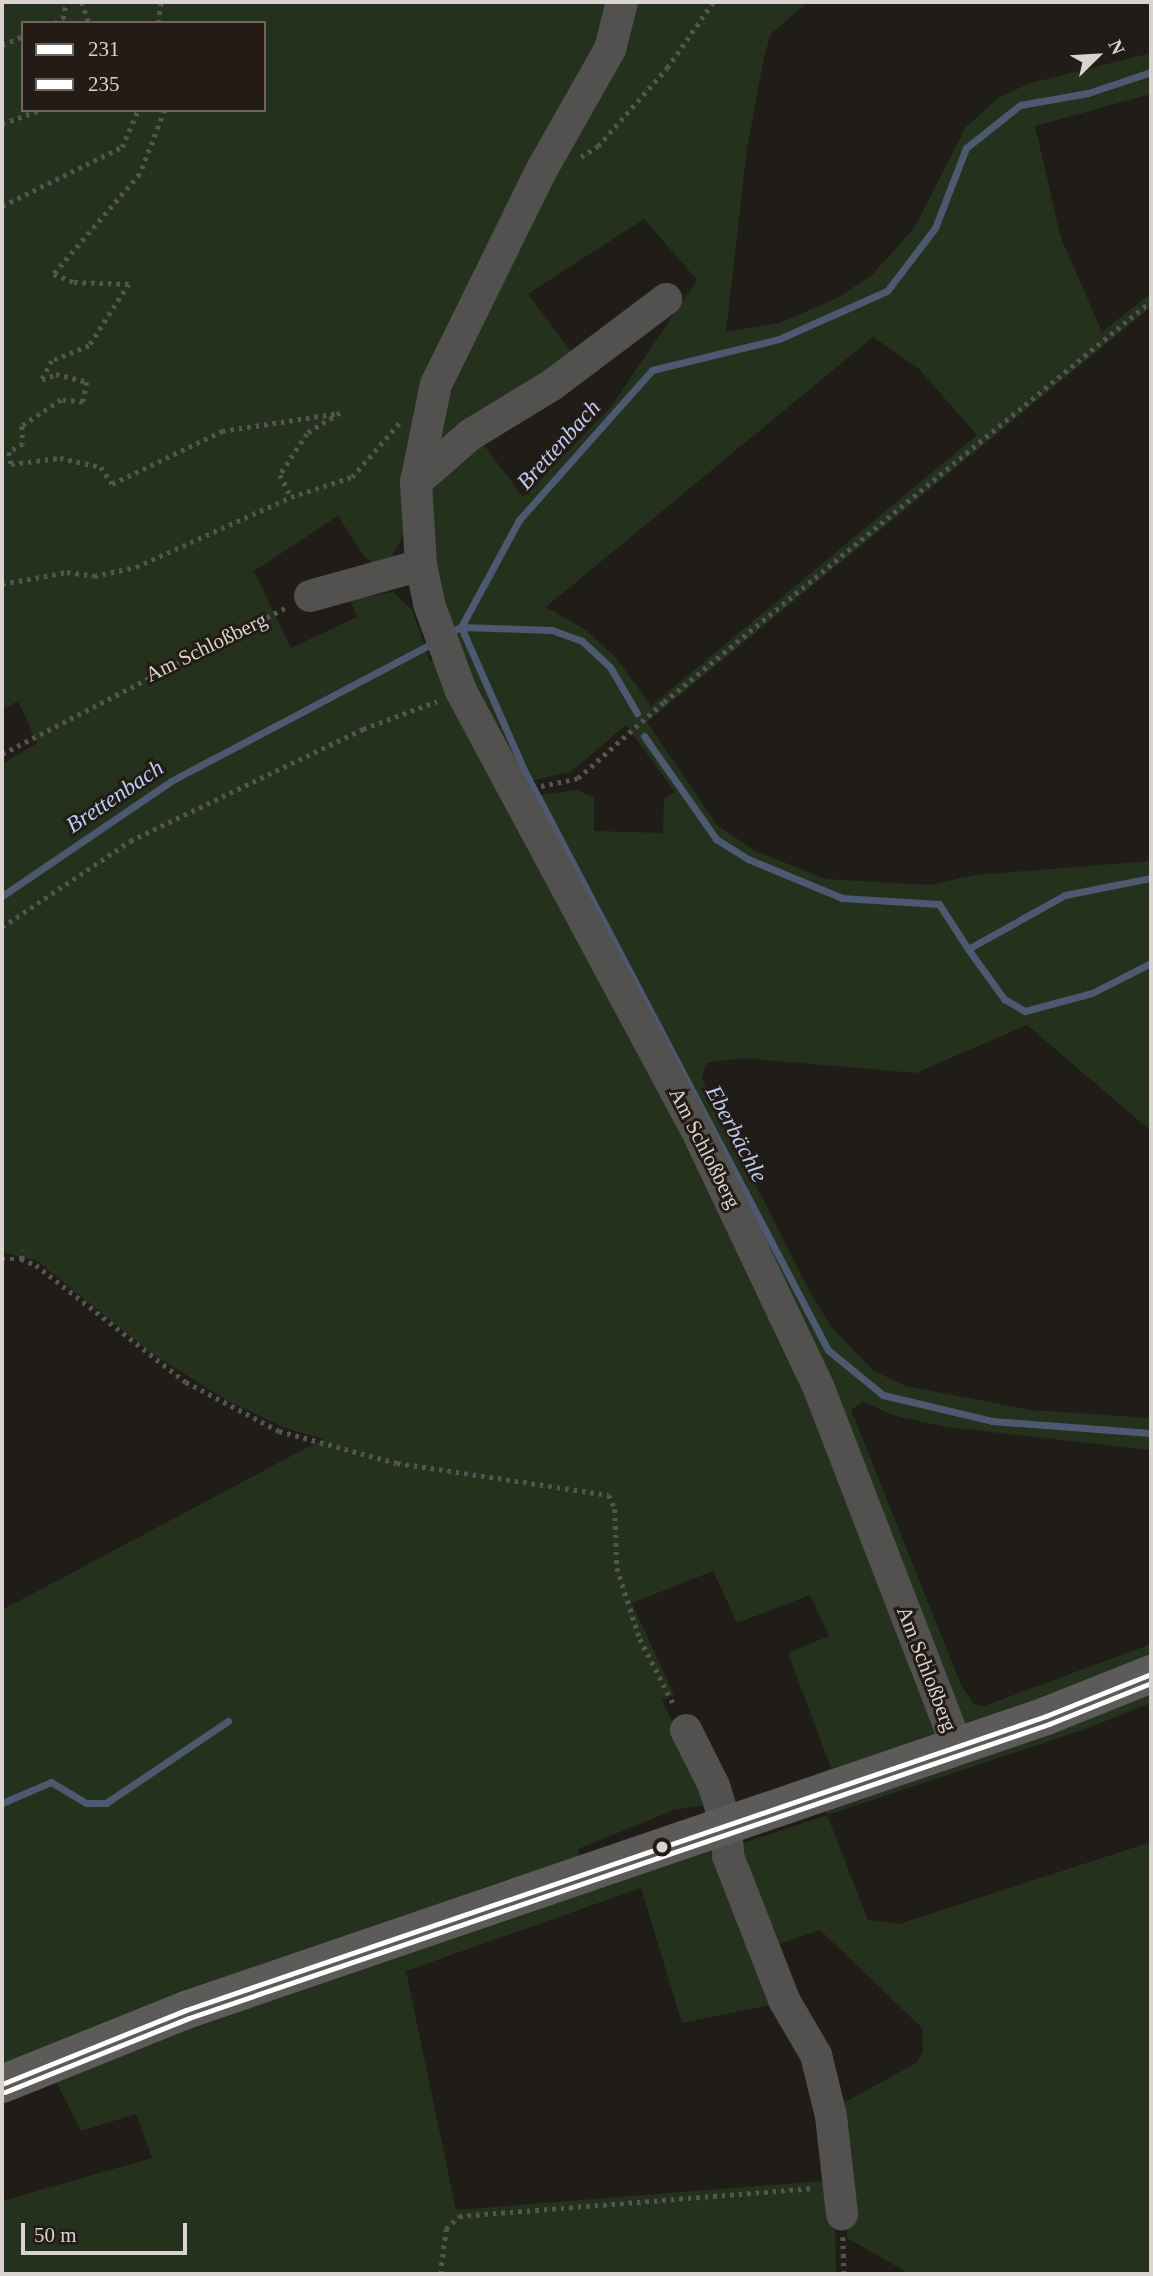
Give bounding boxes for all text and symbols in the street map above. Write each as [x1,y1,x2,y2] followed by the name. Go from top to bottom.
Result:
[21,21,266,112] legend
[1062,21,1132,91] north arrow
[88,37,120,61] text: 231
[1104,37,1129,58] text: N
[88,72,120,96] text: 235
[511,394,607,496] water label: Brettenbach
[141,607,271,687] street label: Am Schloßberg
[61,754,169,840] water label: Brettenbach
[699,1081,773,1187] water label: Eberbächle
[664,1083,746,1213] street label: Am Schloßberg
[892,1603,962,1735] street label: Am Schloßberg
[655,1840,669,1854] unlabelled marker
[24,2210,191,2254] scale bar
[34,2223,77,2247] text: 50 m

